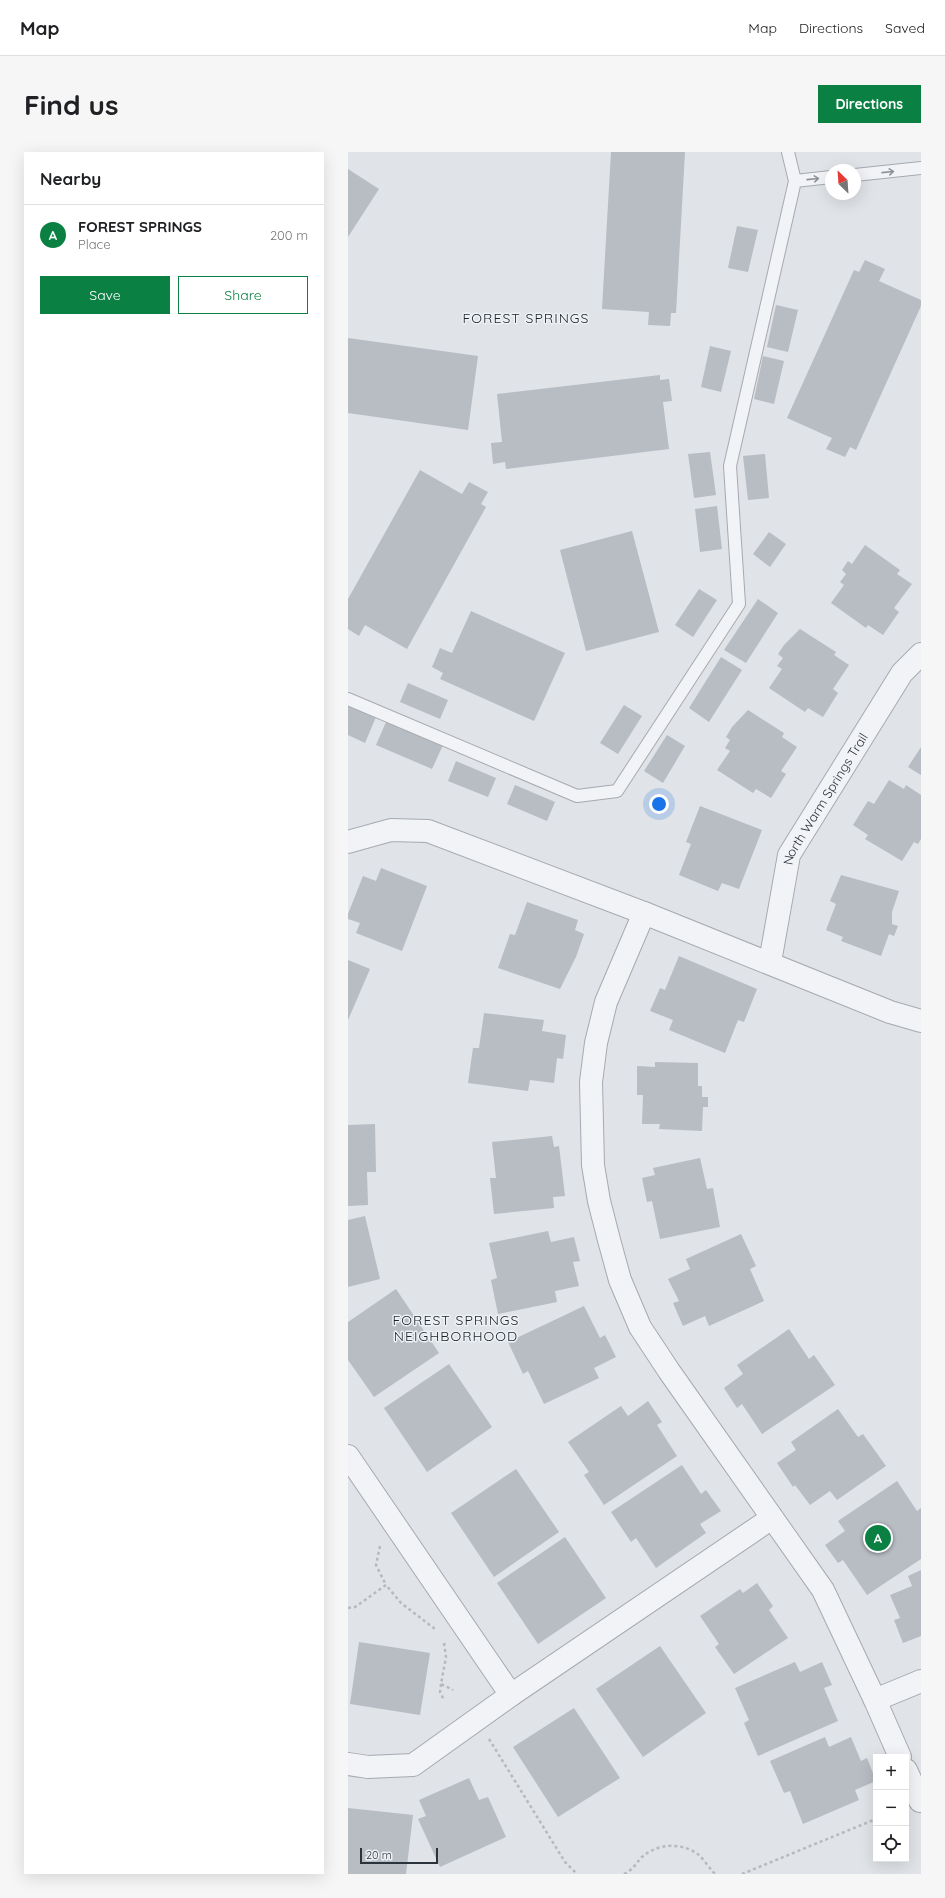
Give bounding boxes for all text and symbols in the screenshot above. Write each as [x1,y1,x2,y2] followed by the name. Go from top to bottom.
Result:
[20,16,59,40] text: Map
[748,19,777,37] text: Map
[799,19,863,37] text: Directions
[885,19,925,37] text: Saved
[818,85,921,123] button: Directions
[24,87,118,122] text: Find us
[825,164,861,200] north arrow
[40,168,101,189] text: Nearby
[881,168,894,175] one-way arrow
[806,175,819,183] one-way arrow
[78,217,202,236] text: FOREST SPRINGS
[49,227,57,243] text: A
[270,227,308,243] text: 200 m
[78,236,111,252] text: Place
[40,276,170,314] button: Save
[178,276,308,314] button: Share
[463,309,589,327] district label: FOREST SPRINGS
[779,730,871,866] street label: North Warm Springs Trail
[649,794,669,814] your location
[393,1311,519,1345] district label: FOREST SPRINGS NEIGHBORHOOD
[865,1523,891,1553] pin: A
[873,1754,909,1862] map controls
[873,1754,909,1790] button: +
[873,1790,909,1826] button: −
[873,1826,909,1862] button: locate
[360,1846,438,1865] scale bar
[366,1848,392,1862] text: 20 m

